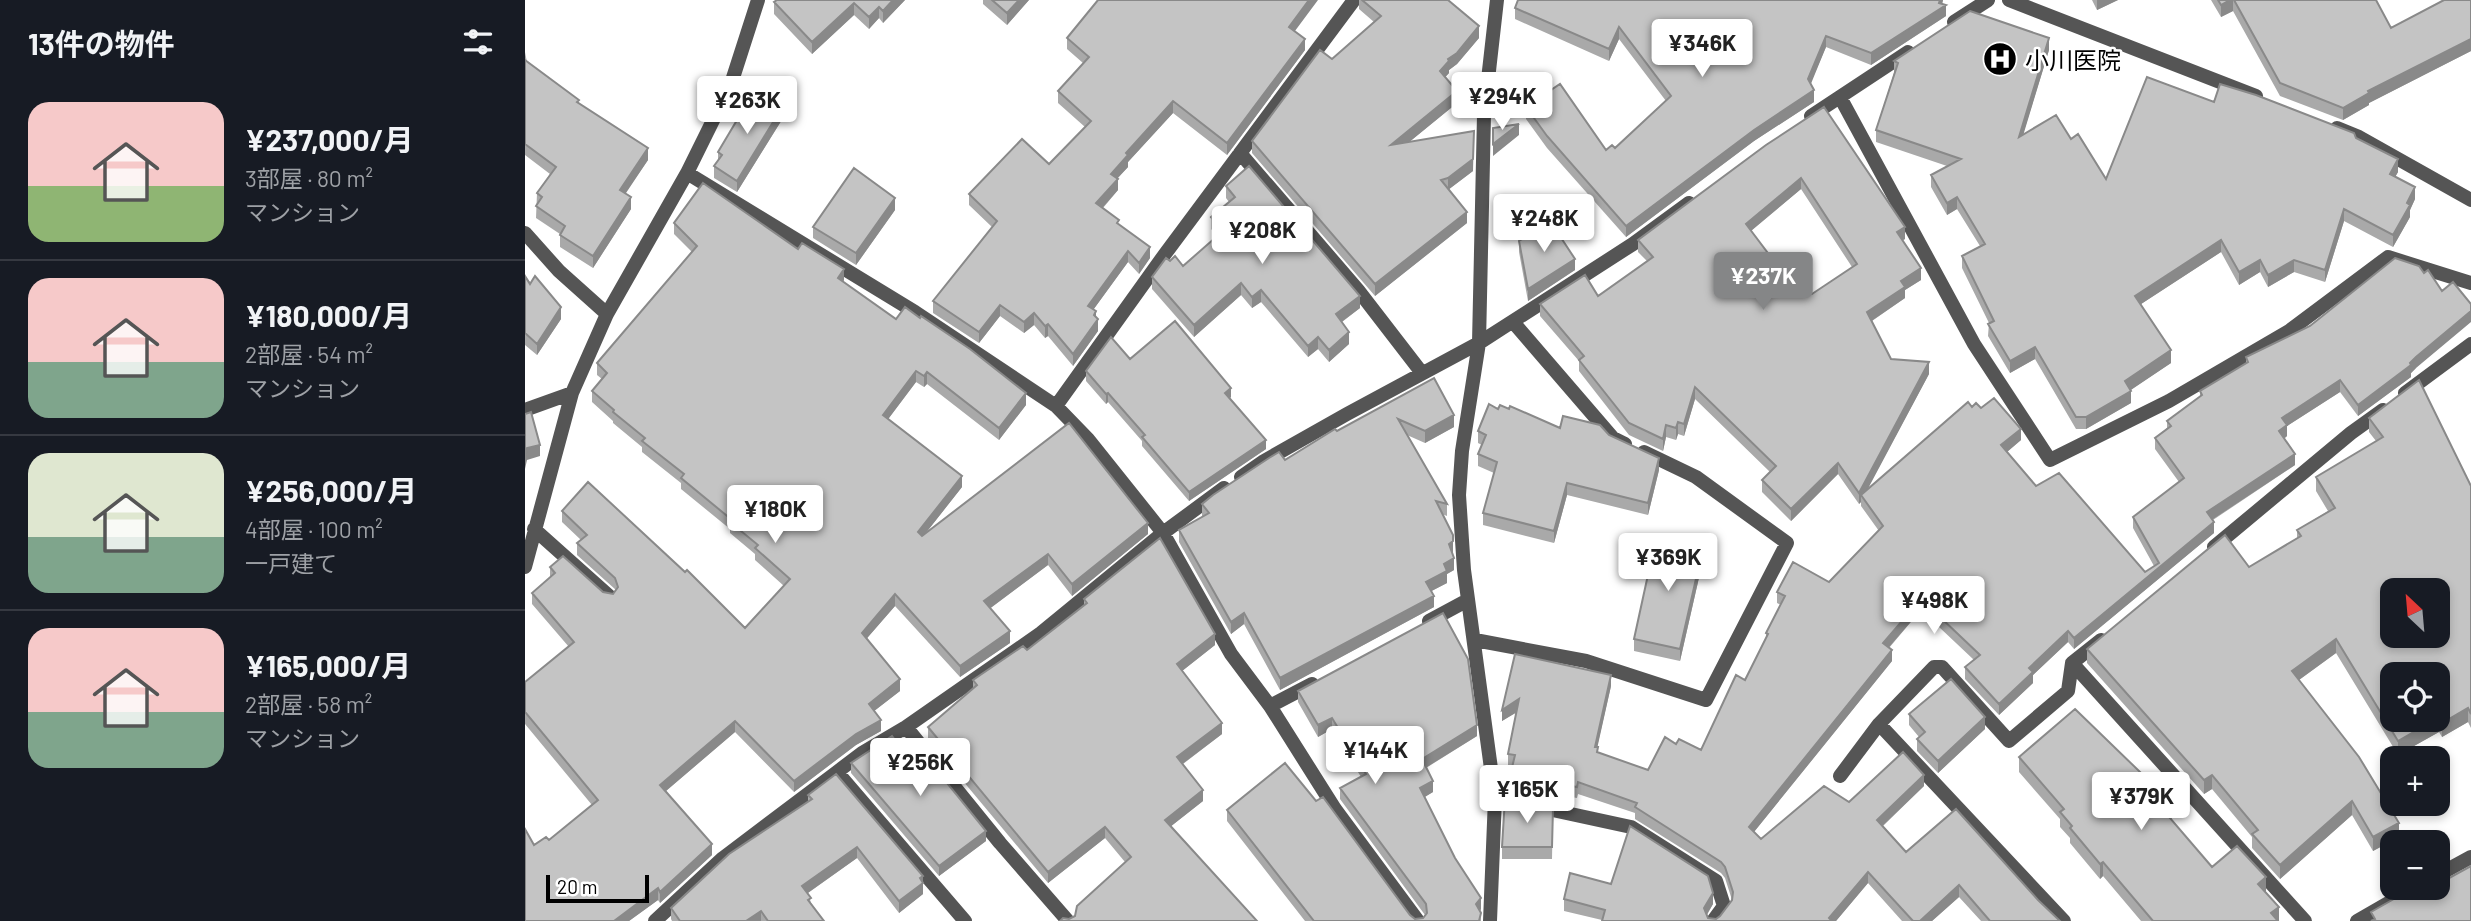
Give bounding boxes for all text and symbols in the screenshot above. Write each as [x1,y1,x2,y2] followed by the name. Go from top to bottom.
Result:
[1653,20,1751,79] pin: ¥346K
[459,23,497,61] icon: filters
[28,25,175,61] text: 13件の物件
[1668,28,1736,56] text: ¥346K
[1981,40,2019,78] hospital icon: 小川医院
[2025,45,2121,74] place label: 小川医院
[1453,72,1551,132] pin: ¥294K
[698,76,796,136] pin: ¥263K
[1467,81,1537,109] text: ¥294K
[713,85,781,113] text: ¥263K
[245,121,414,157] text: ¥237,000/月
[84,130,168,214] icon: home
[245,164,373,192] text: 3部屋 · 80 m²
[1495,194,1593,254] pin: ¥248K
[245,198,360,226] text: マンション
[1509,203,1579,231] text: ¥248K
[1213,206,1311,266] pin: ¥208K
[1228,215,1296,243] text: ¥208K
[1714,252,1812,312] pin: ¥237K
[1730,261,1796,289] text: ¥237K
[245,297,412,333] text: ¥180,000/月
[84,306,168,390] icon: home
[245,340,373,368] text: 2部屋 · 54 m²
[245,374,360,402] text: マンション
[245,472,417,508] text: ¥256,000/月
[84,481,168,565] icon: home
[726,486,824,545] pin: ¥180K
[743,494,807,522] text: ¥180K
[245,515,383,543] text: 4部屋 · 100 m²
[1619,534,1717,593] pin: ¥369K
[1634,542,1702,570] text: ¥369K
[245,549,337,577] text: 一戸建て
[1885,576,1983,636] pin: ¥498K
[2380,578,2450,648] north arrow
[2380,578,2450,900] map controls
[1900,585,1968,613] text: ¥498K
[245,647,411,683] text: ¥165,000/月
[84,656,168,740] icon: home
[2380,662,2450,732] button: locate
[245,690,372,718] text: 2部屋 · 58 m²
[245,724,360,752] text: マンション
[1326,726,1424,786] pin: ¥144K
[1342,735,1408,763] text: ¥144K
[871,738,969,798] pin: ¥256K
[2380,746,2450,816] button: +
[886,747,954,775] text: ¥256K
[1478,766,1576,825] pin: ¥165K
[2092,772,2190,832] pin: ¥379K
[1495,774,1559,802] text: ¥165K
[2108,781,2174,809] text: ¥379K
[2380,830,2450,900] button: −
[546,872,649,904] scale bar
[557,875,597,898] text: 20 m

